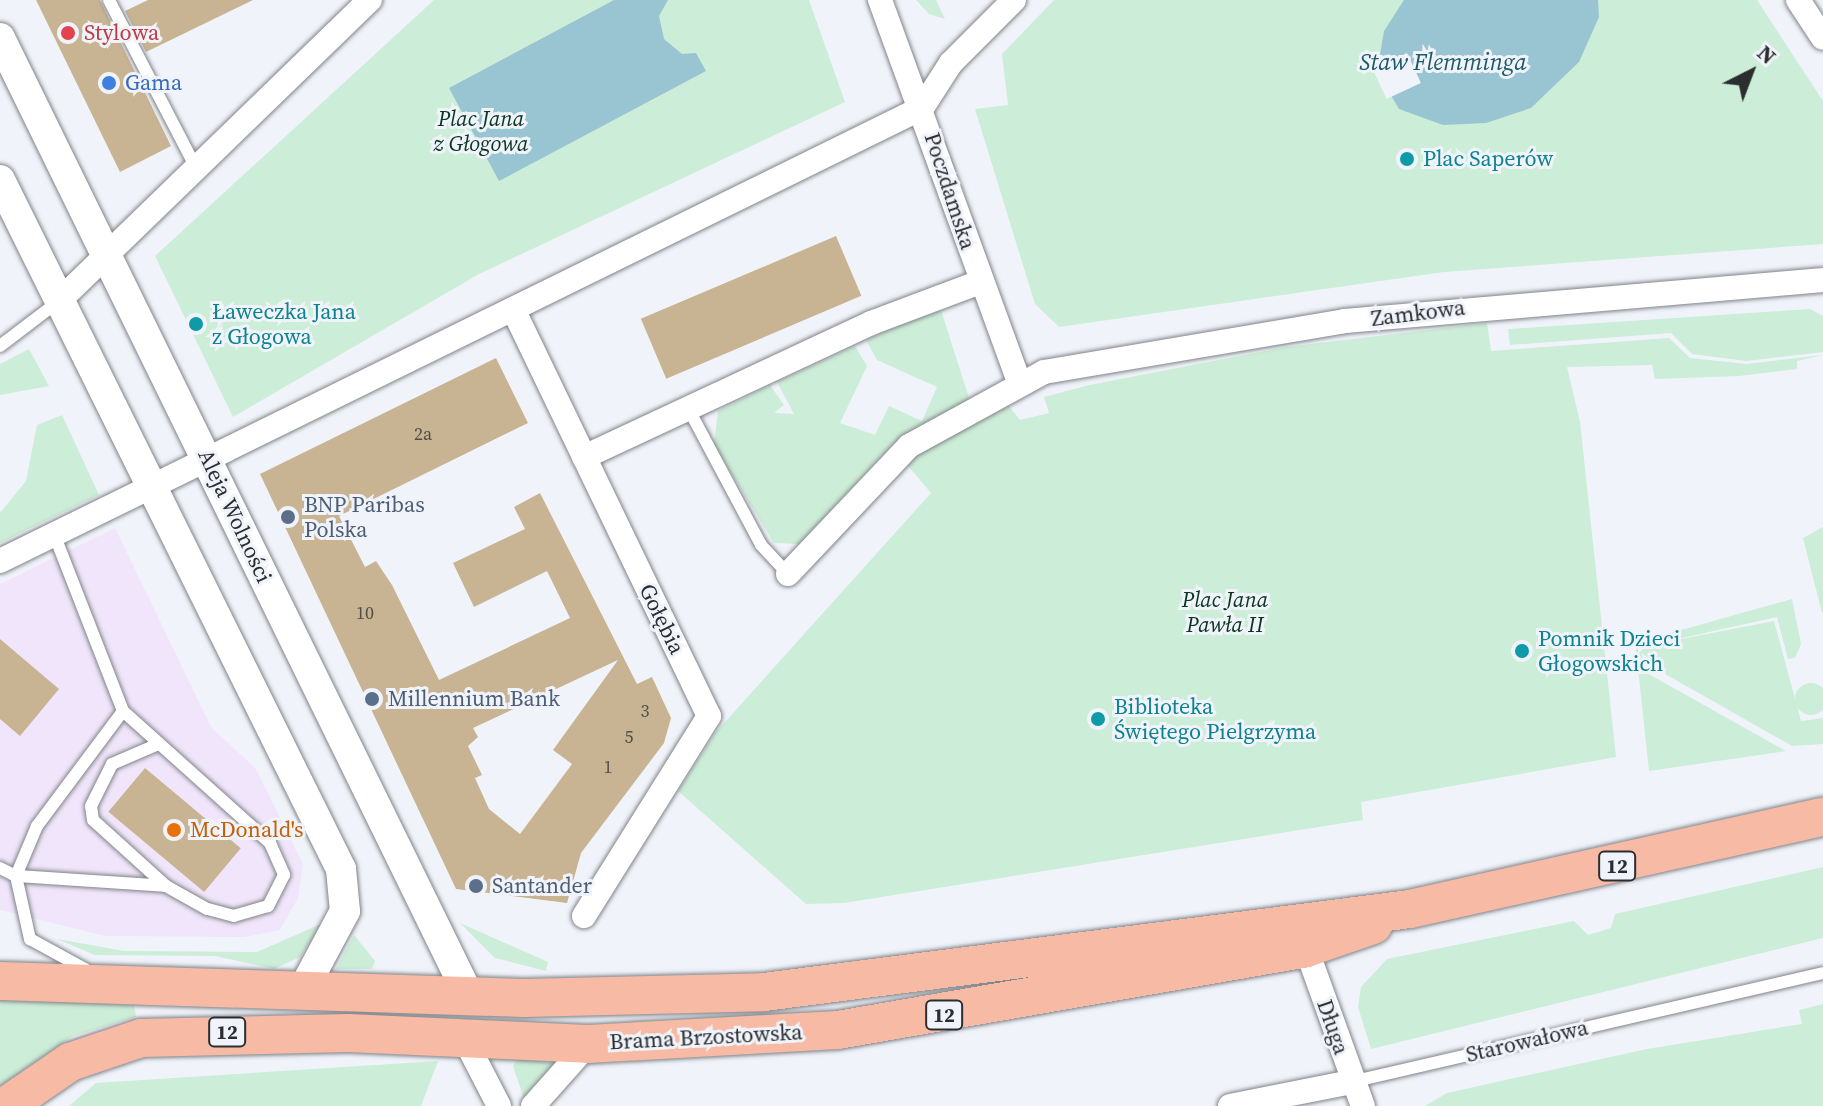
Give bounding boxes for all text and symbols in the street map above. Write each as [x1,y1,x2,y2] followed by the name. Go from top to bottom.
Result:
[84,20,159,46] place label: Stylowa
[59,24,77,42] marker: Stylowa
[1711,32,1791,112] north arrow
[1751,38,1783,71] text: N
[1359,48,1527,76] water label: Staw Flemminga
[125,70,182,96] place label: Gama
[100,74,118,92] marker: Gama
[433,105,529,156] park label: Plac Jana z Głogowa
[919,129,981,253] street label: Poczdamska
[1423,146,1553,172] place label: Plac Saperów
[1398,150,1416,168] marker: Plac Saperów
[1370,294,1466,332] street label: Zamkowa
[212,298,356,350] place label: Ławeczka Jana z Głogowa
[187,315,205,333] marker: Ławeczka Jana z Głogowa
[414,423,432,445] house number: 2a
[192,445,278,587] street label: Aleja Wolności
[304,491,425,542] place label: BNP Paribas Polska
[279,508,297,526] marker: BNP Paribas Polska
[634,580,690,658] street label: Gołębia
[1182,586,1268,638] park label: Plac Jana Pawła II
[356,602,374,624] house number: 10
[1538,625,1680,676] place label: Pomnik Dzieci Głogowskich
[1513,642,1531,660] marker: Pomnik Dzieci Głogowskich
[388,686,560,712] place label: Millennium Bank
[363,690,381,708] marker: Millennium Bank
[1114,693,1316,744] place label: Biblioteka Świętego Pielgrzyma
[641,700,649,722] house number: 3
[1089,710,1107,728] marker: Biblioteka Świętego Pielgrzyma
[625,726,633,748] house number: 5
[604,756,612,778] house number: 1
[190,817,304,843] place label: McDonald's
[165,821,183,839] marker: McDonald's
[1597,850,1637,882] road number: 12
[492,873,592,899] place label: Santander
[467,877,485,895] marker: Santander
[1311,996,1355,1058] street label: Długa
[924,999,964,1031] road number: 12
[1463,1014,1591,1068] street label: Starowałowa
[207,1016,247,1048] road number: 12
[609,1019,803,1055] street label: Brama Brzostowska

